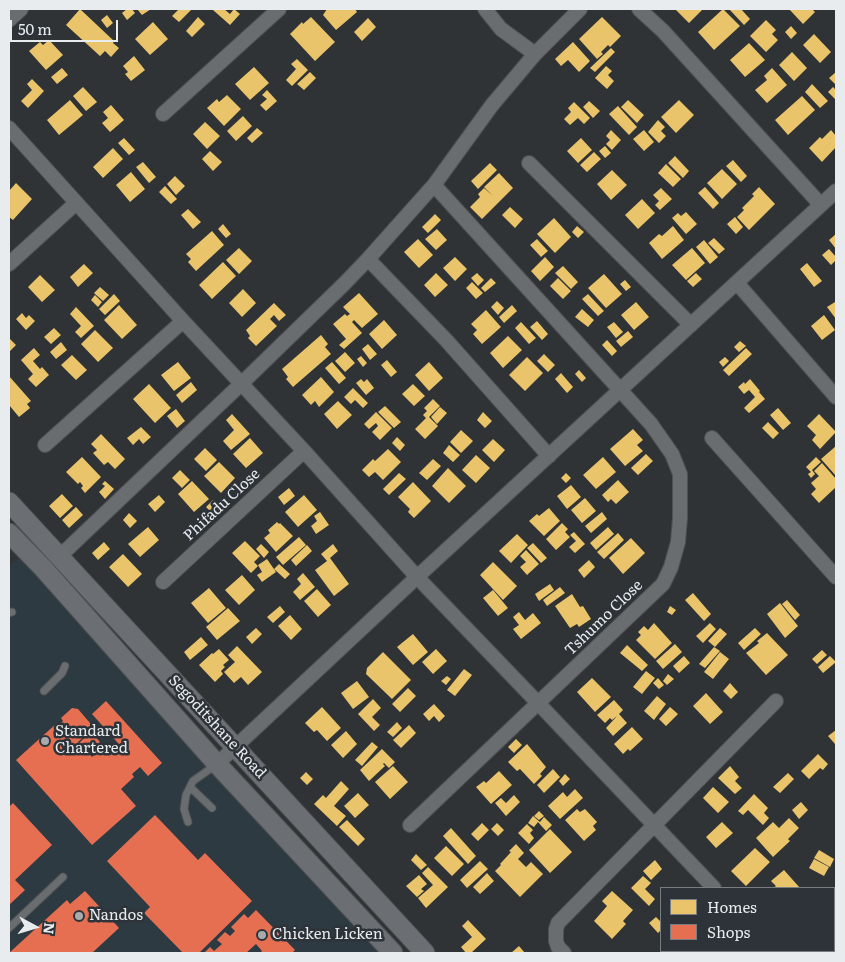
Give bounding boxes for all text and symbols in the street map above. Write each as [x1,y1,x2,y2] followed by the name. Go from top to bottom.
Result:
[12,10,120,42] scale bar
[18,17,52,40] text: 50 m
[180,465,264,545] street label: Phifadu Close
[562,577,646,659] street label: Tshumo Close
[164,672,270,782] street label: Segoditshane Road
[55,723,128,758] place label: Standard Chartered
[39,735,51,747] marker: Standard Chartered
[660,887,835,952] legend
[707,895,757,918] text: Homes
[10,902,60,952] north arrow
[89,907,143,925] place label: Nandos
[73,910,85,922] marker: Nandos
[707,920,750,943] text: Shops
[39,922,60,935] text: N
[272,926,383,944] place label: Chicken Licken
[256,929,268,941] marker: Chicken Licken

